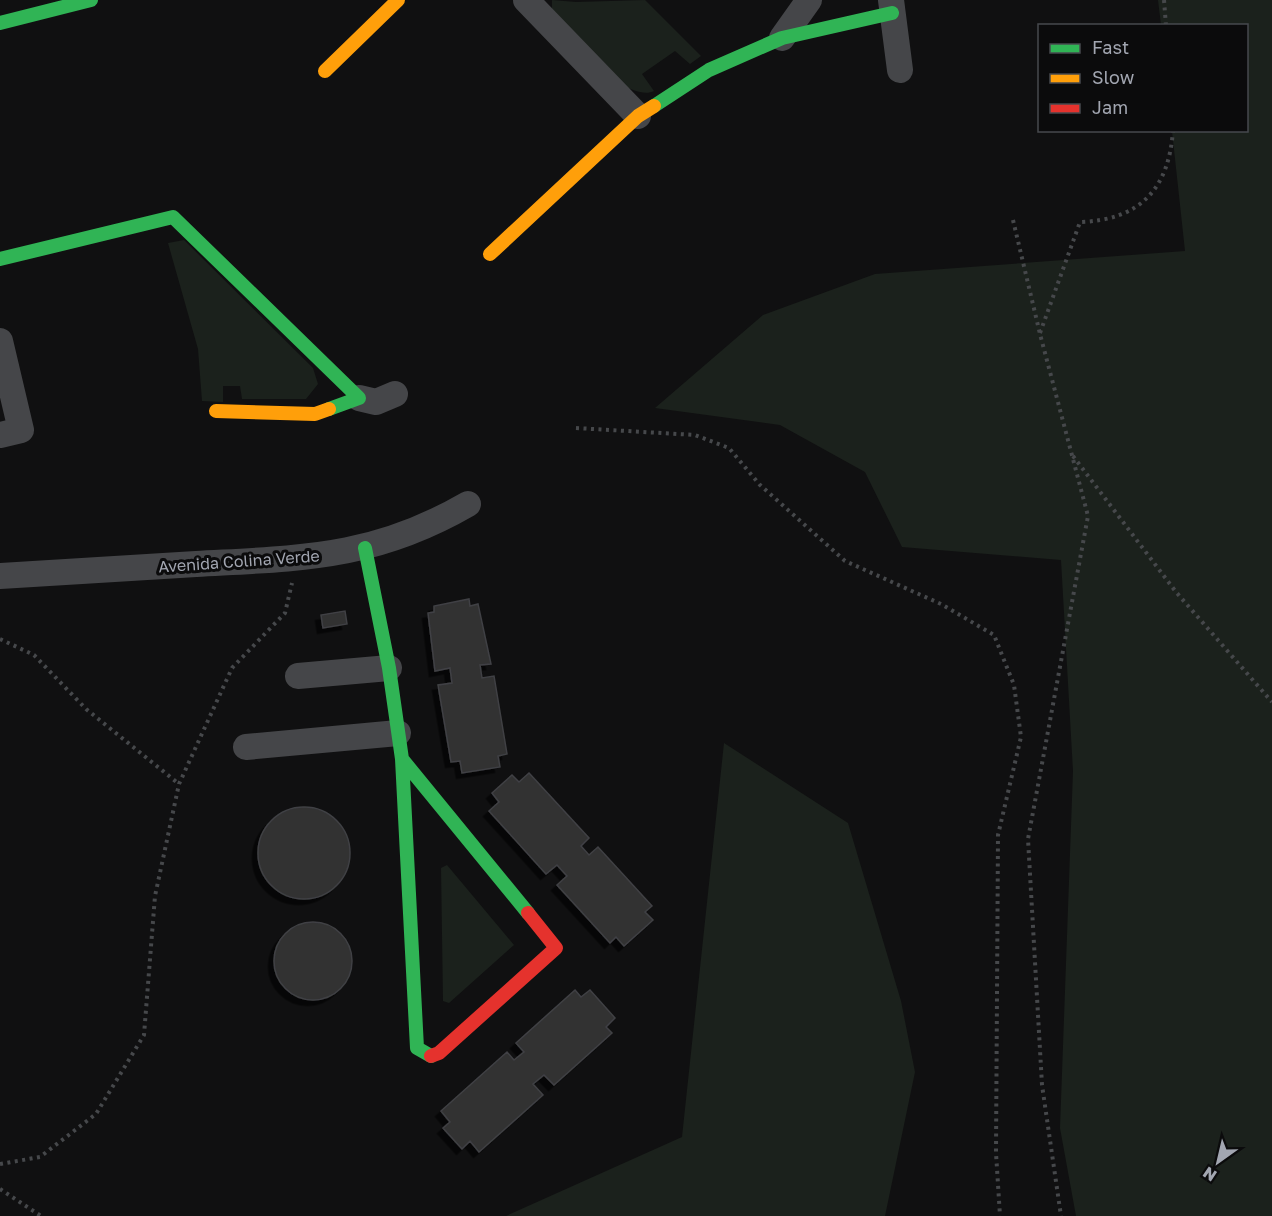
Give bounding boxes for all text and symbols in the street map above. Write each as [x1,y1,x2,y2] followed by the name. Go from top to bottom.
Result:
[1038,24,1248,132] legend
[1092,36,1129,58] text: Fast
[1092,66,1135,88] text: Slow
[1092,96,1128,118] text: Jam
[158,545,320,577] street label: Avenida Colina Verde
[1188,1132,1248,1192] north arrow
[1199,1163,1220,1186] text: N

